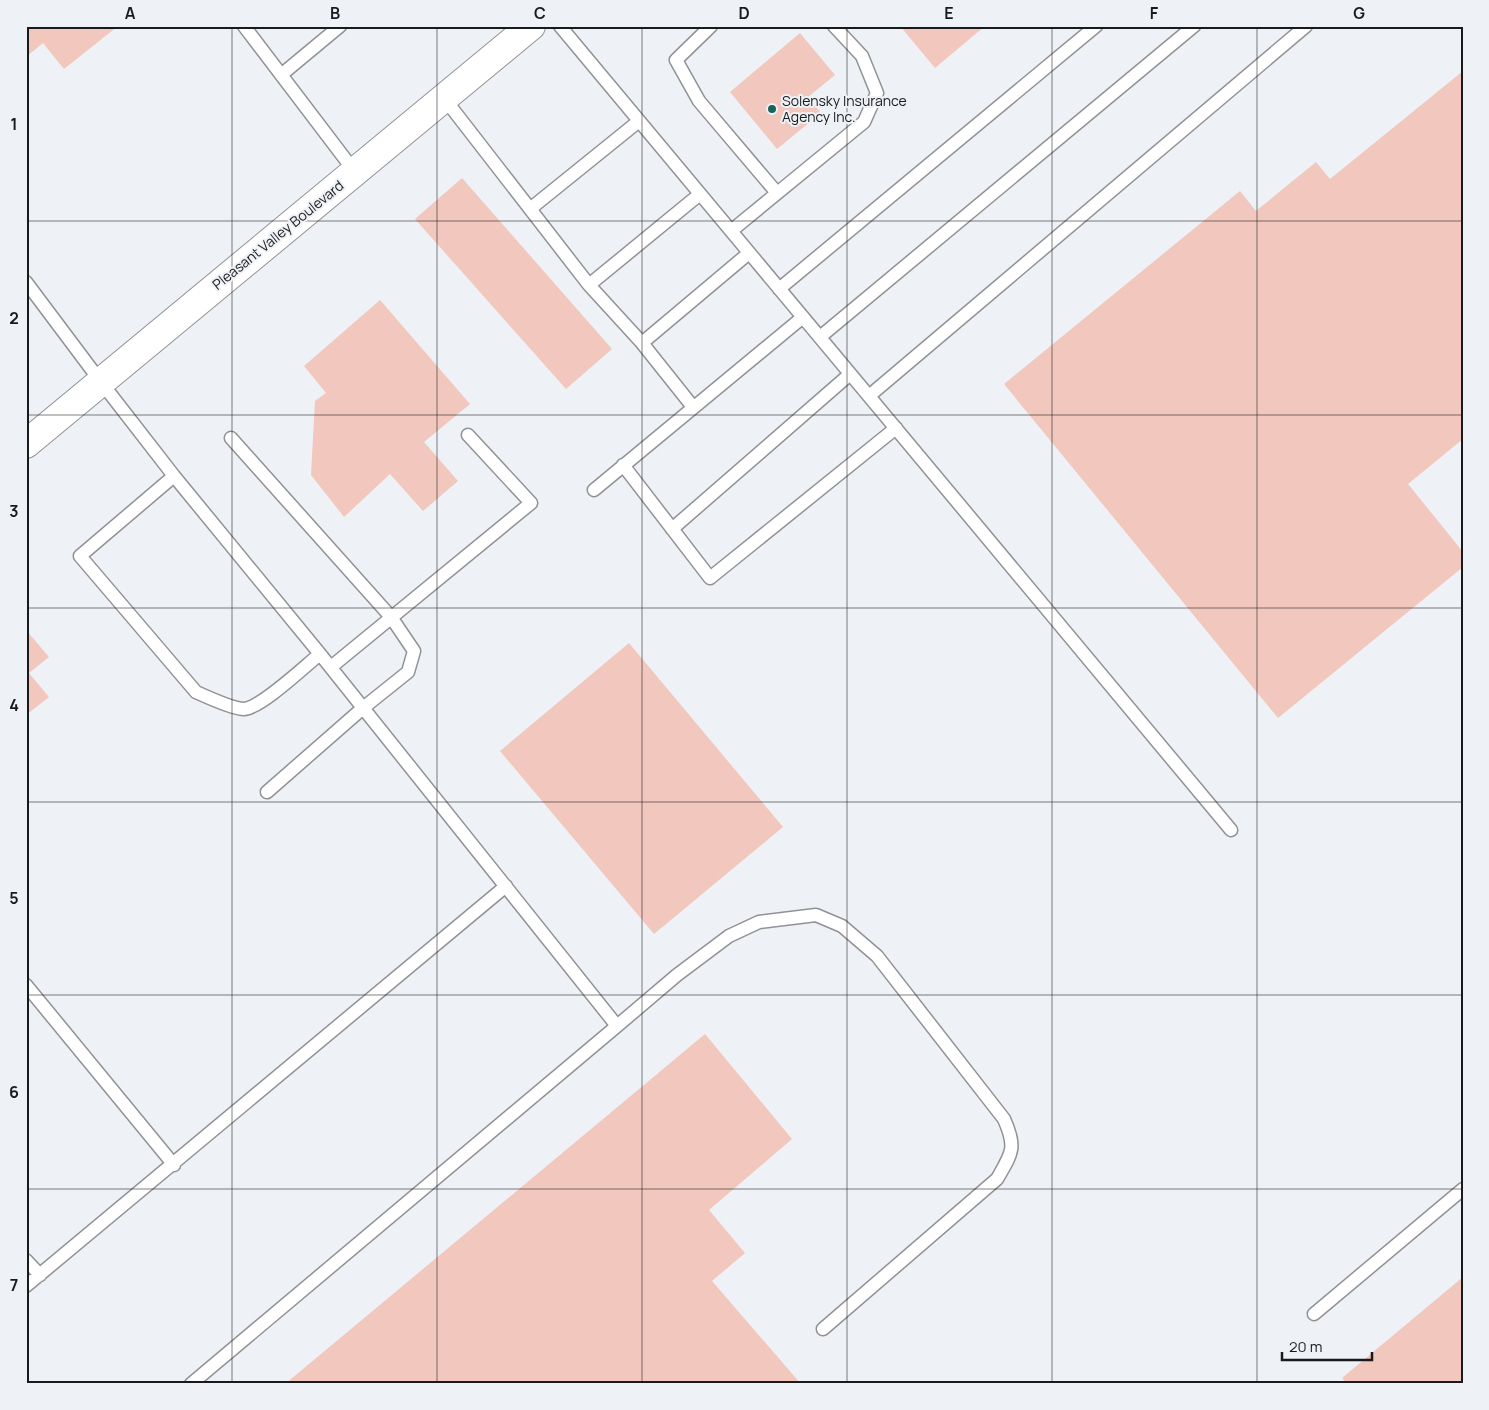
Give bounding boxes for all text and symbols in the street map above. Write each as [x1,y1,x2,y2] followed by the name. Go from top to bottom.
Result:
[125,2,136,24] text: A
[330,2,340,24] text: B
[534,2,546,24] text: C
[738,2,750,24] text: D
[944,2,954,24] text: E
[1150,2,1159,24] text: F
[1353,2,1365,24] text: G
[782,91,907,126] place label: Solensky Insurance Agency Inc.
[766,103,778,115] marker: Solensky Insurance Agency Inc.
[10,113,18,135] text: 1
[208,176,347,294] street label: Pleasant Valley Boulevard
[9,307,19,329] text: 2
[9,500,19,522] text: 3
[9,694,19,716] text: 4
[9,887,19,909] text: 5
[9,1081,19,1103] text: 6
[10,1274,18,1296] text: 7
[1282,1330,1372,1362] scale bar
[1289,1336,1322,1357] text: 20 m

